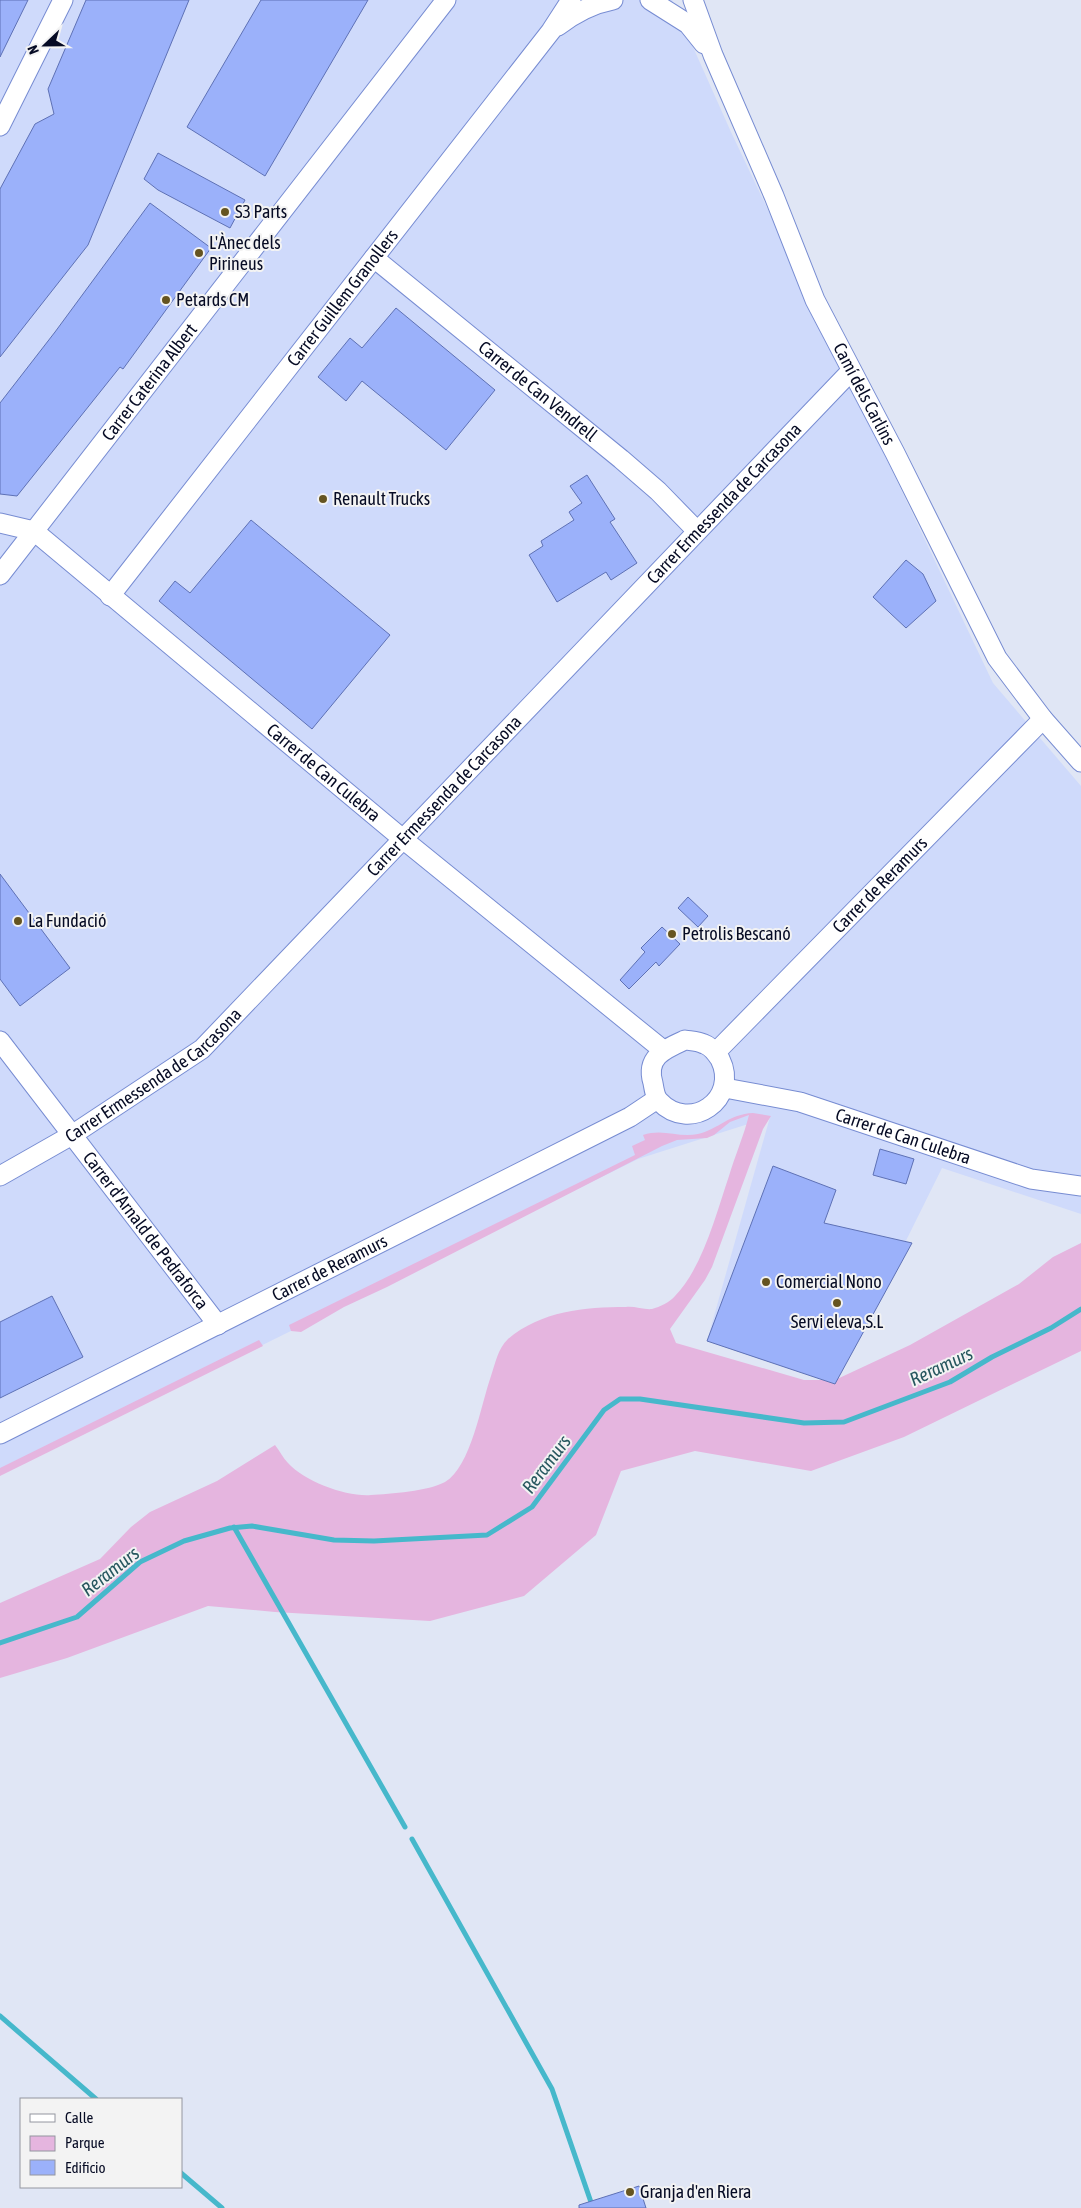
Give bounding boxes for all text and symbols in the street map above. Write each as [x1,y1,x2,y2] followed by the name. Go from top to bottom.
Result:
[20,20,70,70] north arrow
[24,43,42,57] text: N
[235,201,287,222] place label: S3 Parts
[219,206,231,218] marker: S3 Parts
[282,225,402,370] street label: Carrer Guillem Granollers
[209,232,281,274] place label: L'Ànec dels Pirineus
[193,247,205,259] marker: L'Ànec dels Pirineus
[176,289,249,310] place label: Petards CM
[160,294,172,306] marker: Petards CM
[97,319,201,445] street label: Carrer Caterina Albert
[474,336,602,445] street label: Carrer de Can Vendrell
[829,339,900,448] street label: Camí dels Carlins
[642,418,806,588] street label: Carrer Ermessenda de Carcasona
[333,488,430,509] place label: Renault Trucks
[317,493,329,505] marker: Renault Trucks
[362,711,526,880] street label: Carrer Ermessenda de Carcasona
[263,719,385,826] street label: Carrer de Can Culebra
[828,832,931,937] street label: Carrer de Reramurs
[28,910,106,931] place label: La Fundació
[12,915,24,927] marker: La Fundació
[682,923,791,944] place label: Petrolis Bescanó
[666,928,678,940] marker: Petrolis Bescanó
[61,1004,245,1147] street label: Carrer Ermessenda de Carcasona
[833,1104,974,1168] street label: Carrer de Can Culebra
[79,1147,213,1313] street label: Carrer d'Arnald de Pedraforca
[268,1230,390,1305] street label: Carrer de Reramurs
[776,1271,882,1292] place label: Comercial Nono
[760,1276,772,1288] marker: Comercial Nono
[831,1297,843,1309] marker: Servi eleva,S.L
[791,1311,883,1332] place label: Servi eleva,S.L
[906,1342,976,1390] water label: Reramurs
[517,1430,575,1497] water label: Reramurs
[77,1541,143,1600] water label: Reramurs
[20,2098,182,2188] legend
[65,2109,94,2126] text: Calle
[65,2134,105,2151] text: Parque
[65,2159,106,2176] text: Edificio
[640,2181,751,2202] place label: Granja d'en Riera
[624,2186,636,2198] marker: Granja d'en Riera

